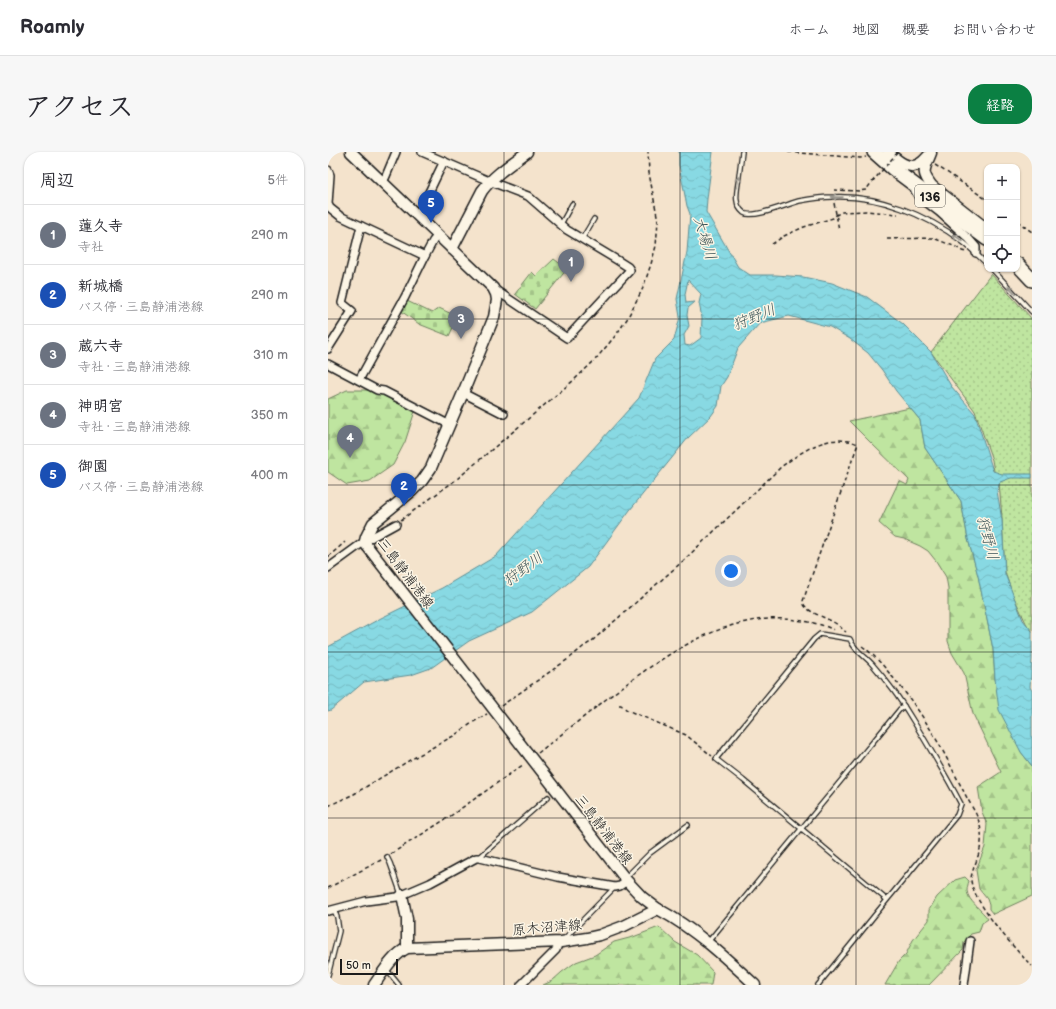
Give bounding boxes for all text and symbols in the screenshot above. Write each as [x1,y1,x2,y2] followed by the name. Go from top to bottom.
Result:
[20,16,84,39] text: Roamly
[789,21,830,38] text: ホーム
[852,21,880,38] text: 地図
[902,21,930,38] text: 概要
[952,21,1036,38] text: お問い合わせ
[968,84,1032,124] button: 経路
[24,91,134,124] text: アクセス
[984,164,1020,272] map controls
[984,164,1020,200] button: +
[40,171,74,191] text: 周辺
[268,172,288,188] text: 5件
[735,175,743,188] one-way arrow
[915,185,945,207] road number: 136
[418,190,444,223] pin: 5
[831,193,844,201] one-way arrow
[984,200,1020,236] button: −
[689,214,720,262] water label: 大場川
[78,217,123,236] text: 蓮久寺
[50,227,56,243] text: 1
[251,227,288,243] text: 290 m
[953,234,964,243] one-way arrow
[984,236,1020,272] button: locate
[78,239,104,255] text: 寺社
[558,249,584,282] pin: 1
[78,277,123,296] text: 新城橋
[1007,285,1017,295] one-way arrow
[49,287,57,303] text: 2
[251,287,288,303] text: 290 m
[78,299,203,315] text: バス停 · 三島静浦港線
[730,300,779,335] water label: 狩野川
[448,306,474,339] pin: 3
[78,337,123,356] text: 蔵六寺
[49,347,57,363] text: 3
[253,347,288,363] text: 310 m
[78,359,190,375] text: 寺社 · 三島静浦港線
[78,397,123,416] text: 神明宮
[49,407,57,423] text: 4
[251,407,288,423] text: 350 m
[78,419,190,435] text: 寺社 · 三島静浦港線
[337,425,363,458] pin: 4
[78,457,108,476] text: 御園
[49,467,57,483] text: 5
[251,467,288,483] text: 400 m
[391,473,417,506] pin: 2
[78,479,203,495] text: バス停 · 三島静浦港線
[973,514,1003,562] water label: 狩野川
[374,535,438,612] street label: 三島静浦港線
[500,548,547,591] water label: 狩野川
[721,561,741,581] your location
[571,791,636,868] street label: 三島静浦港線
[511,916,583,939] street label: 原木沼津線
[340,957,398,976] scale bar
[346,959,371,972] text: 50 m

